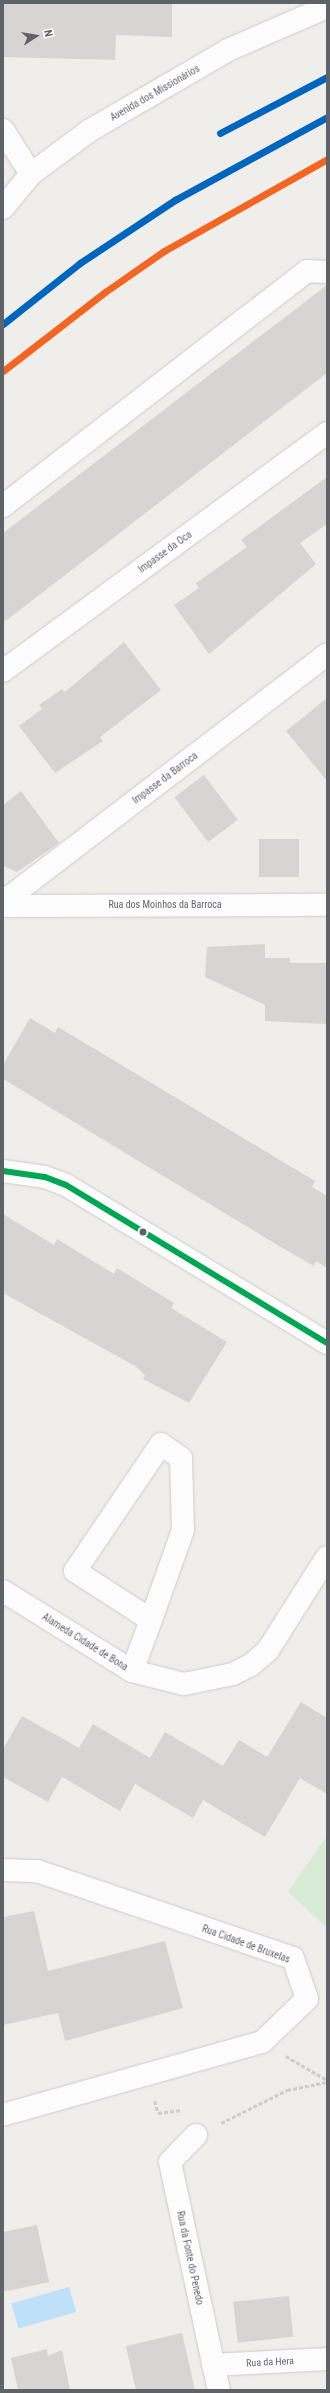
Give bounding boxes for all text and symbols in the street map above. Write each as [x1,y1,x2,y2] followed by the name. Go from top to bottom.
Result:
[16,16,56,56] north arrow
[41,29,55,38] text: N
[108,62,202,124] street label: Avenida dos Missionários
[136,529,194,575] street label: Impasse da Oca
[130,750,200,806] street label: Impasse da Barroca
[108,899,222,911] street label: Rua dos Moinhos da Barroca
[138,1227,148,1237] unlabelled marker
[40,1611,130,1673] street label: Alameda Cidade de Bona
[200,1922,292,1966] street label: Rua Cidade de Bruxelas
[174,2210,206,2306] street label: Rua da Fonte do Penedo
[246,2355,294,2369] street label: Rua da Hera

